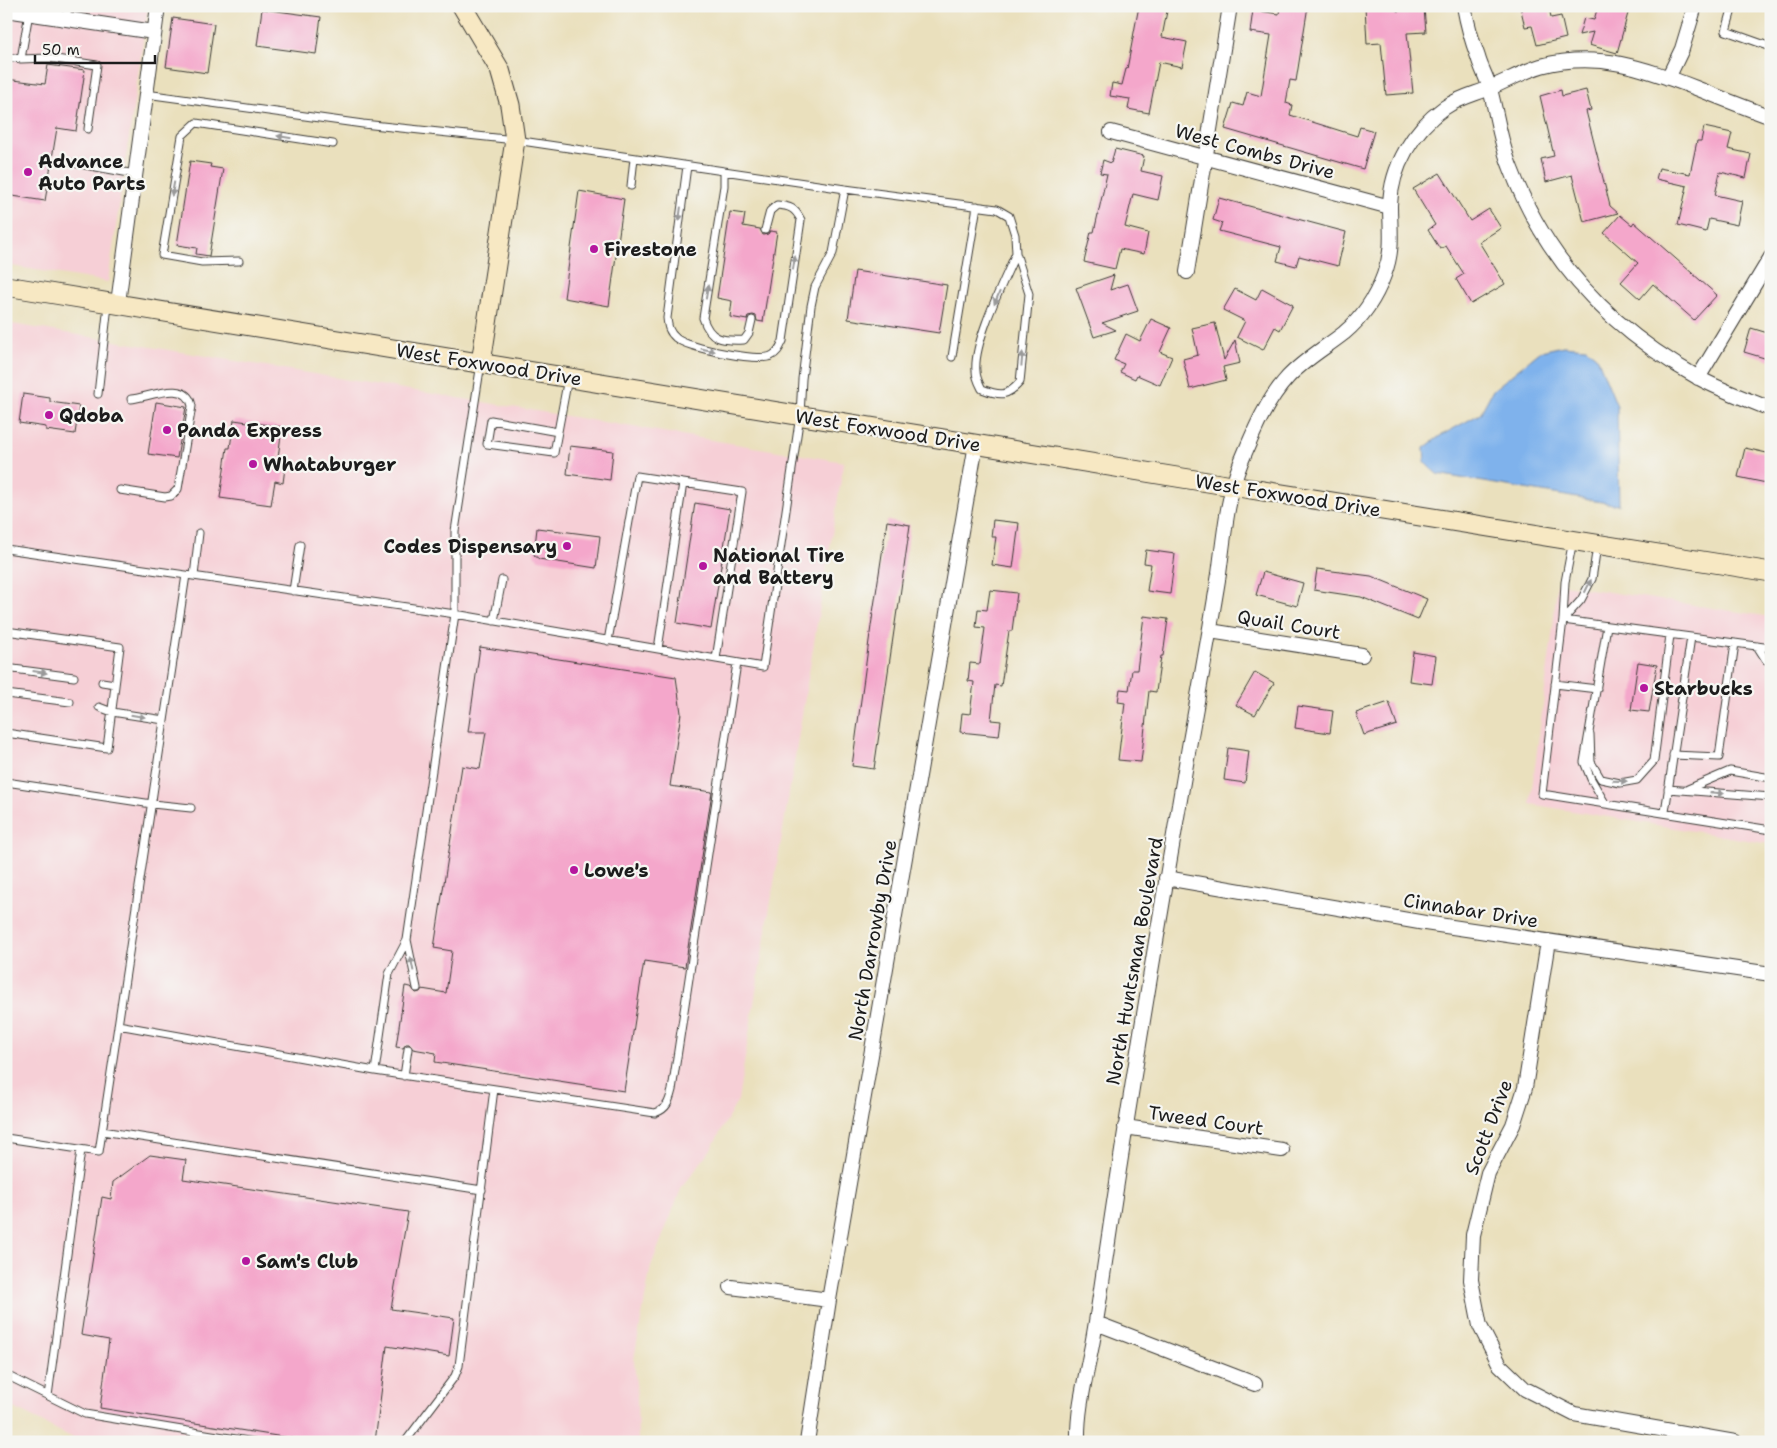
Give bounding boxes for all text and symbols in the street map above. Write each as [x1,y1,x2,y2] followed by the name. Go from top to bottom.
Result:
[35,32,155,64] scale bar
[42,40,80,60] text: 50 m
[1172,118,1338,185] street label: West Combs Drive
[276,132,292,140] one-way arrow
[38,149,146,196] place label: Advance Auto Parts
[22,166,34,178] marker: Advance Auto Parts
[168,181,176,197] one-way arrow
[676,206,684,222] one-way arrow
[604,237,697,262] place label: Firestone
[588,243,600,255] marker: Firestone
[791,255,799,271] one-way arrow
[703,283,711,299] one-way arrow
[992,291,1000,305] one-way arrow
[394,337,584,392] street label: West Foxwood Drive
[700,346,716,354] one-way arrow
[1019,351,1027,367] one-way arrow
[59,403,123,428] place label: Qdoba
[793,403,983,458] street label: West Foxwood Drive
[43,409,55,421] marker: Qdoba
[177,418,322,443] place label: Panda Express
[161,424,173,436] marker: Panda Express
[263,452,396,477] place label: Whataburger
[247,458,259,470] marker: Whataburger
[1193,468,1383,523] street label: West Foxwood Drive
[383,534,557,559] place label: Codes Dispensary
[561,540,573,552] marker: Codes Dispensary
[713,543,845,590] place label: National Tire and Battery
[697,560,709,572] marker: National Tire and Battery
[1584,578,1592,593] one-way arrow
[1236,604,1342,645] street label: Quail Court
[32,669,48,677] one-way arrow
[1654,676,1753,701] place label: Starbucks
[1638,682,1650,694] marker: Starbucks
[130,713,146,721] one-way arrow
[1612,778,1628,786] one-way arrow
[1709,789,1725,797] one-way arrow
[1100,835,1169,1087] street label: North Huntsman Boulevard
[843,838,902,1042] street label: North Darrowby Drive
[584,858,649,883] place label: Lowe's
[568,864,580,876] marker: Lowe's
[1402,887,1540,934] street label: Cinnabar Drive
[408,957,416,972] one-way arrow
[1459,1076,1518,1178] street label: Scott Drive
[1147,1100,1265,1141] street label: Tweed Court
[256,1249,358,1274] place label: Sam's Club
[240,1255,252,1267] marker: Sam's Club

